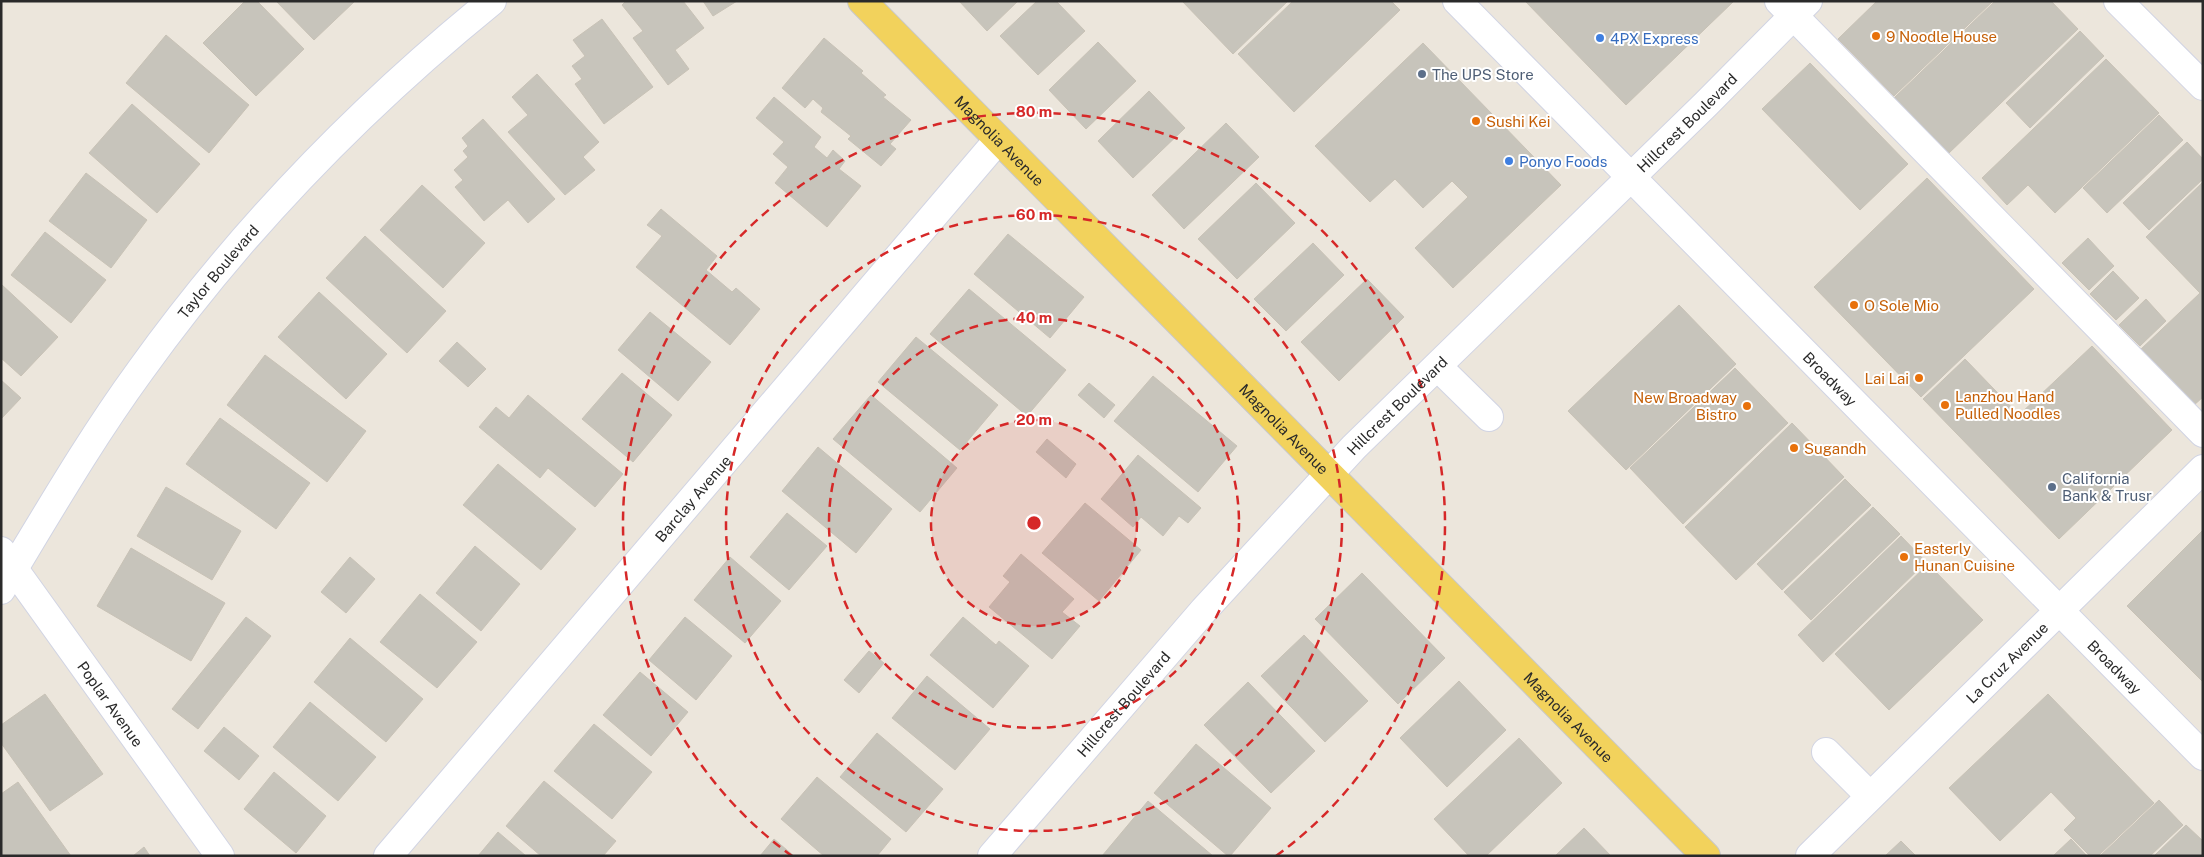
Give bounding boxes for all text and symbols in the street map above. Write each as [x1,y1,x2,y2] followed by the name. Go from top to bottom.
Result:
[1886,28,1997,45] place label: 9 Noodle House
[1610,30,1699,47] place label: 4PX Express
[1870,30,1882,42] marker: 9 Noodle House
[1594,32,1606,44] marker: 4PX Express
[1432,66,1534,83] place label: The UPS Store
[1416,68,1428,80] marker: The UPS Store
[1633,70,1740,175] street label: Hillcrest Boulevard
[952,92,1048,189] street label: Magnolia Avenue
[1016,103,1052,120] text: 80 m
[1486,113,1550,130] place label: Sushi Kei
[1470,115,1482,127] marker: Sushi Kei
[1519,153,1607,170] place label: Ponyo Foods
[1503,155,1515,167] marker: Ponyo Foods
[1016,206,1052,223] text: 60 m
[174,221,262,322] street label: Taylor Boulevard
[1864,297,1939,314] place label: O Sole Mio
[1848,299,1860,311] marker: O Sole Mio
[1016,309,1052,326] text: 40 m
[1800,348,1861,409] street label: Broadway
[1343,353,1450,458] street label: Hillcrest Boulevard
[1865,370,1909,387] place label: Lai Lai
[1913,372,1925,384] marker: Lai Lai
[1236,380,1332,477] street label: Magnolia Avenue
[1955,388,2060,422] place label: Lanzhou Hand Pulled Noodles
[1633,389,1737,423] place label: New Broadway Bistro
[1939,399,1951,411] marker: Lanzhou Hand Pulled Noodles
[1741,400,1753,412] marker: New Broadway Bistro
[1016,411,1052,428] text: 20 m
[1804,440,1867,457] place label: Sugandh
[1788,442,1800,454] marker: Sugandh
[651,452,734,545] street label: Barclay Avenue
[2062,470,2152,504] place label: California Bank & Trusr
[2046,481,2058,493] marker: California Bank & Trusr
[1025,514,1043,532] centre of rings
[1914,540,2015,574] place label: Easterly Hunan Cuisine
[1898,551,1910,563] marker: Easterly Hunan Cuisine
[1962,618,2051,706] street label: La Cruz Avenue
[2085,636,2145,697] street label: Broadway
[1073,648,1173,760] street label: Hillcrest Boulevard
[74,658,147,750] street label: Poplar Avenue
[1521,668,1617,766] street label: Magnolia Avenue

